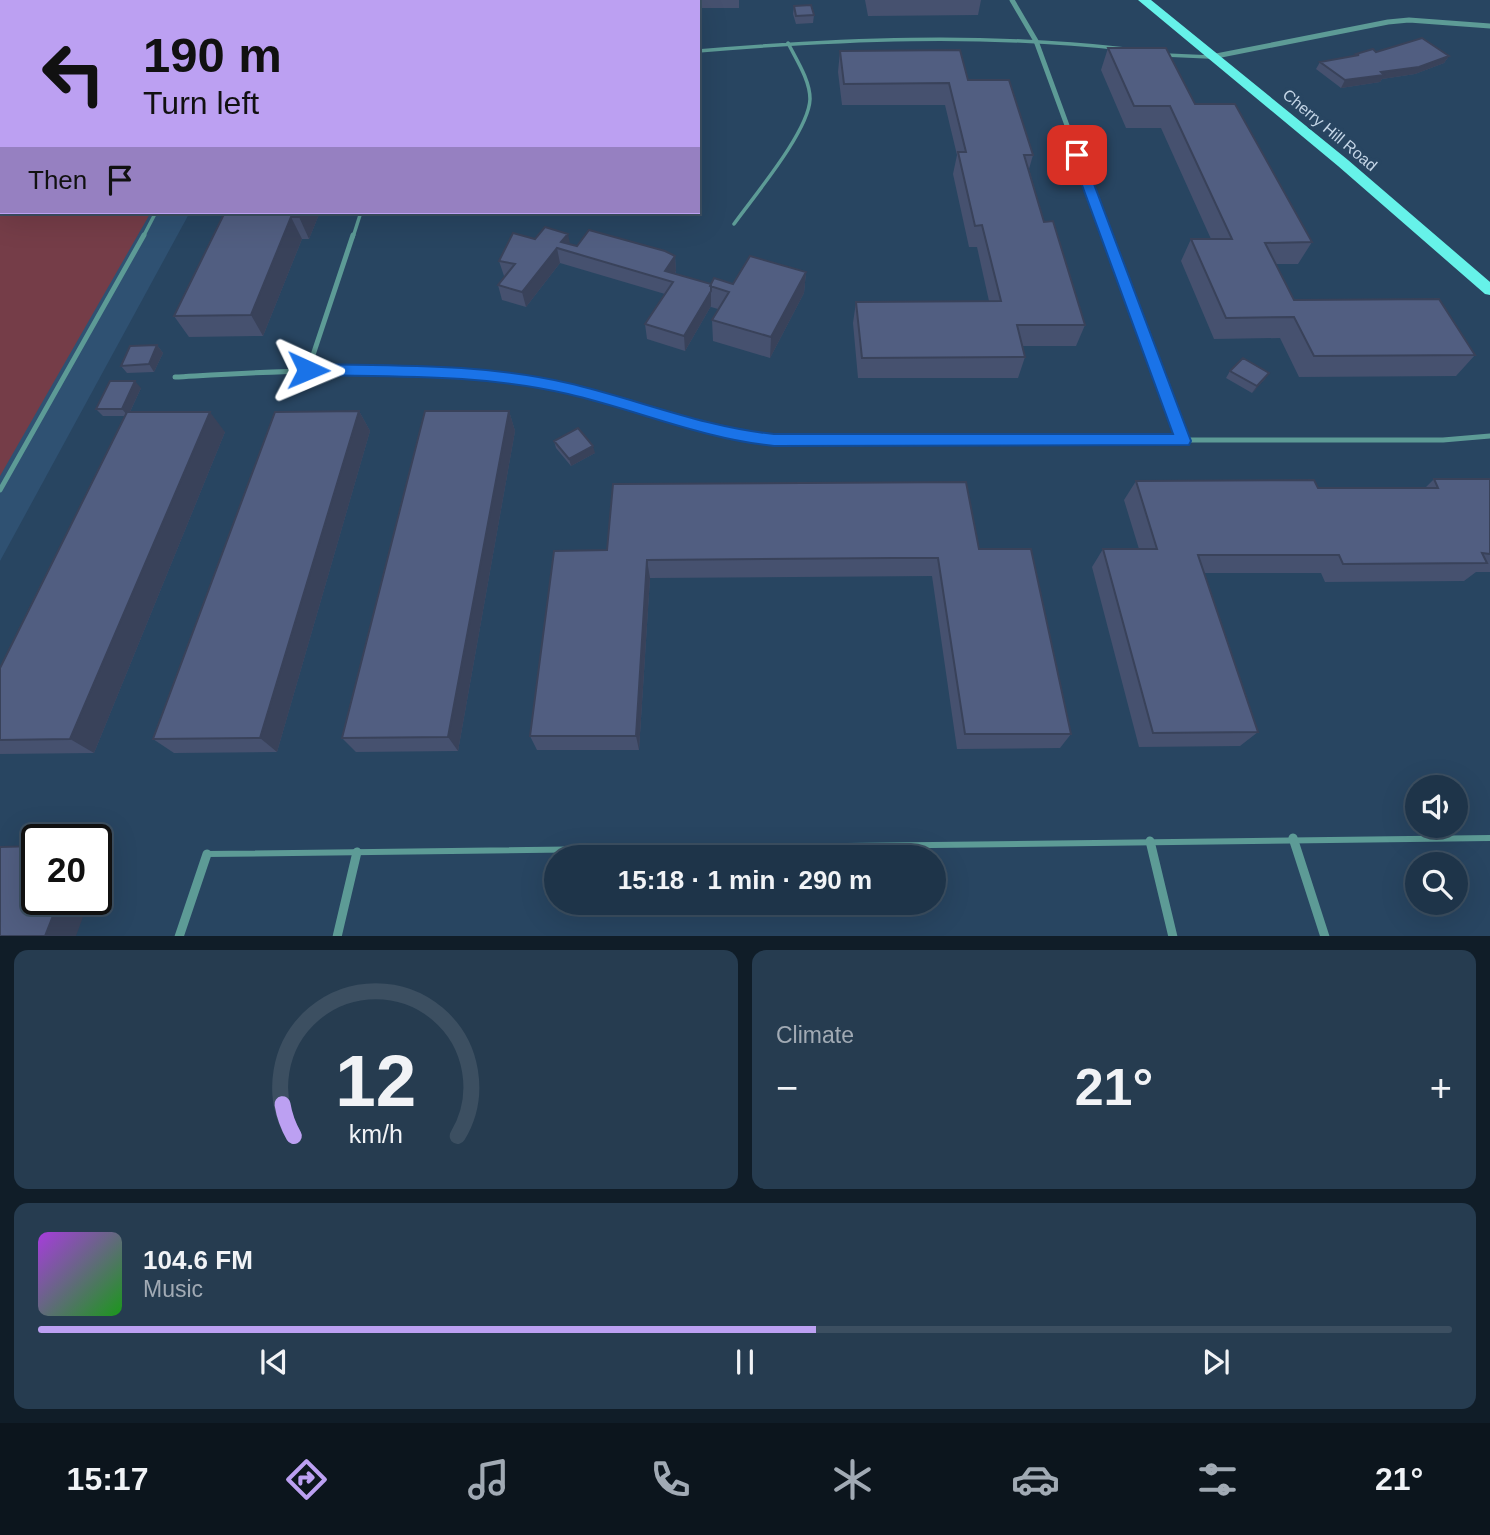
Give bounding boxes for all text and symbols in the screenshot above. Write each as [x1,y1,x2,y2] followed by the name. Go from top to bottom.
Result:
[28,28,119,119] icon: left
[143,28,282,82] text: 190 m
[143,85,259,121] text: Turn left
[1280,86,1380,174] street label: Cherry Hill Road
[1047,125,1107,185] pin
[1058,136,1096,174] icon: arrive
[101,161,139,199] icon: arrive
[28,165,87,195] text: Then
[271,333,345,407] position arrow
[1405,775,1468,915] map controls
[1405,775,1468,838] button: sound
[21,824,112,915] speed limit sign: 20
[1405,852,1468,915] button: search
[618,865,872,895] text: 15:18 · 1 min · 290 m
[776,1022,854,1048] text: Climate
[336,1040,416,1121] text: 12
[1075,1058,1153,1116] text: 21°
[776,1067,798,1109] text: −
[1430,1067,1452,1109] text: +
[349,1119,403,1147] text: km/h
[143,1245,253,1275] text: 104.6 FM
[143,1276,203,1302] text: Music
[255,1343,293,1381] icon: previous
[726,1343,764,1381] icon: pause
[1197,1343,1235,1381] icon: next
[282,1455,331,1504] icon: directions
[464,1455,513,1504] icon: music
[646,1455,695,1504] icon: phone
[828,1455,877,1504] icon: climate
[1011,1455,1060,1504] icon: car
[1193,1455,1242,1504] icon: filters
[67,1461,148,1497] text: 15:17
[1375,1461,1423,1497] text: 21°

